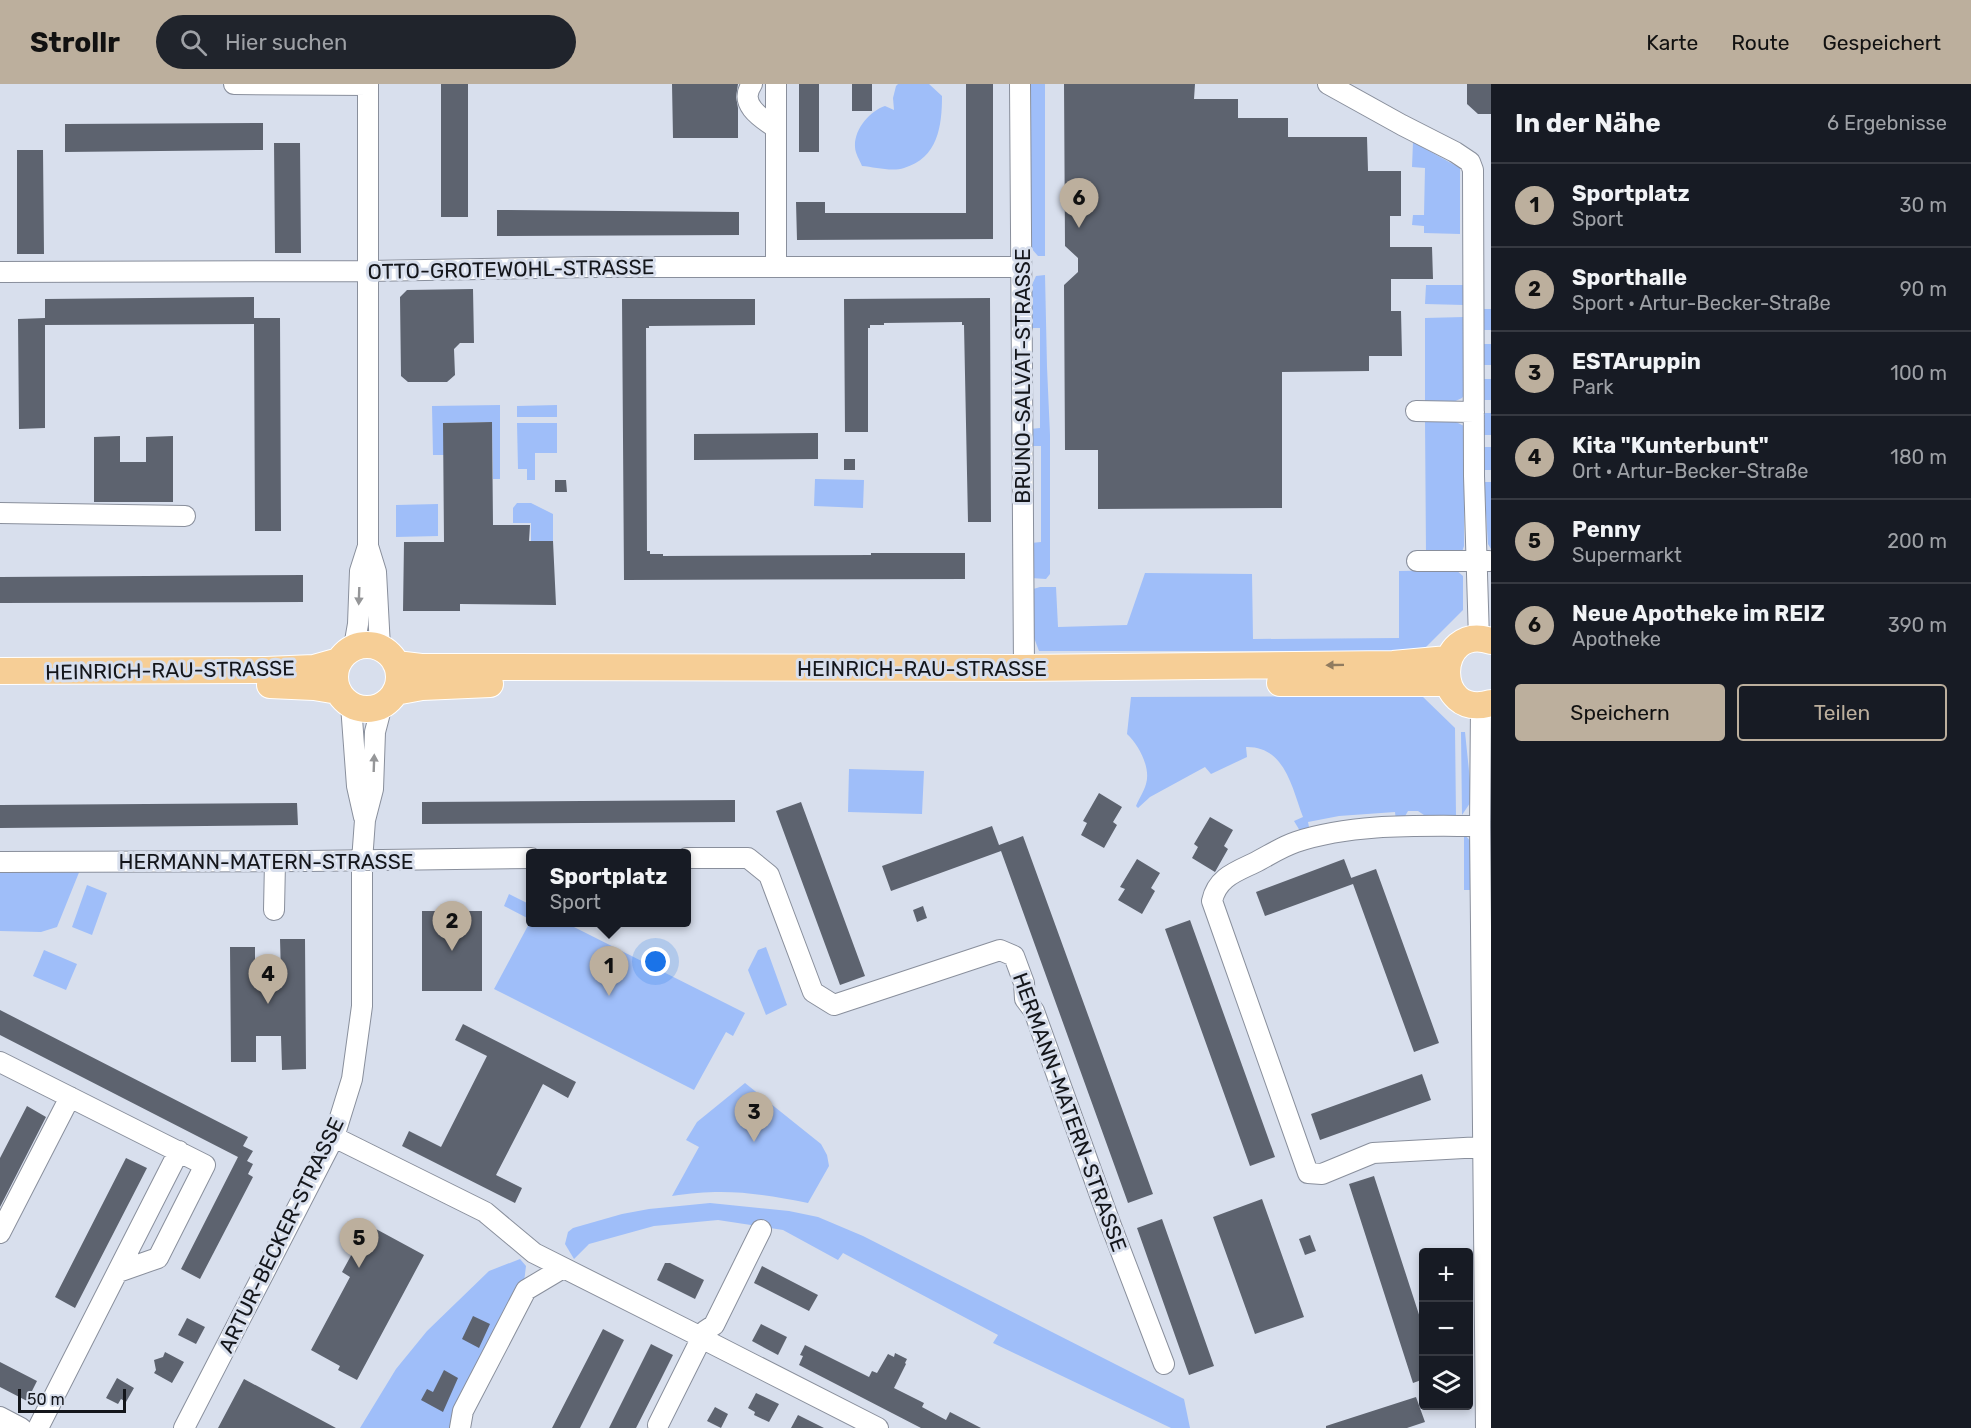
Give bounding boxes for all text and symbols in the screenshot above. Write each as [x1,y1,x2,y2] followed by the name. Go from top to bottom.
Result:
[156,15,576,69] search box
[30,26,120,59] text: Strollr
[177,26,210,59] icon: search
[225,29,347,56] text: Hier suchen
[1646,30,1698,55] text: Karte
[1731,30,1790,55] text: Route
[1823,30,1941,55] text: Gespeichert
[1515,108,1661,139] text: In der Nähe
[1827,111,1947,135] text: 6 Ergebnisse
[1060,178,1098,228] pin: 6
[1572,180,1690,207] text: Sportplatz
[1530,193,1539,217] text: 1
[1900,193,1947,217] text: 30 m
[1572,207,1623,231] text: Sport
[1010,248,1035,504] street label: BRUNO-SALVAT-STRASSE
[367,254,655,284] street label: OTTO-GROTEWOHL-STRASSE
[1572,264,1687,291] text: Sporthalle
[1528,277,1541,301] text: 2
[1900,277,1947,301] text: 90 m
[1572,291,1831,315] text: Sport · Artur-Becker-Straße
[1572,348,1701,375] text: ESTAruppin
[1528,361,1541,385] text: 3
[1890,361,1947,385] text: 100 m
[1572,375,1614,399] text: Park
[1572,432,1769,459] text: Kita "Kunterbunt"
[1528,445,1541,469] text: 4
[1890,445,1947,469] text: 180 m
[1572,459,1809,483] text: Ort · Artur-Becker-Straße
[1572,516,1641,543] text: Penny
[1528,529,1541,553] text: 5
[1887,529,1947,553] text: 200 m
[1572,543,1682,567] text: Supermarkt
[354,586,363,605] one-way arrow
[1572,600,1825,627] text: Neue Apotheke im REIZ
[1528,613,1541,637] text: 6
[1888,613,1947,637] text: 390 m
[1572,627,1661,651] text: Apotheke
[45,655,295,685] street label: HEINRICH-RAU-STRASSE
[797,656,1047,681] street label: HEINRICH-RAU-STRASSE
[1325,660,1344,670] one-way arrow
[1515,684,1725,741] button: Speichern
[1737,684,1947,741] button: Teilen
[369,753,378,772] one-way arrow
[119,849,413,874] street label: HERMANN-MATERN-STRASSE
[526,849,691,927] popup
[550,863,667,890] text: Sportplatz
[550,890,601,914] text: Sport
[432,902,472,951] pin: 2
[590,946,628,996] pin: 1
[641,947,670,976] your location
[248,954,288,1004] pin: 4
[1008,969,1132,1255] street label: HERMANN-MATERN-STRASSE
[734,1092,774,1142] pin: 3
[213,1113,349,1357] street label: ARTUR-BECKER-STRASSE
[340,1218,378,1268] pin: 5
[1419,1248,1473,1410] map controls
[1419,1248,1473,1302] button: +
[1419,1302,1473,1356] button: −
[1419,1356,1473,1410] button: layers
[18,1386,126,1414] scale bar
[27,1390,65,1409] text: 50 m

